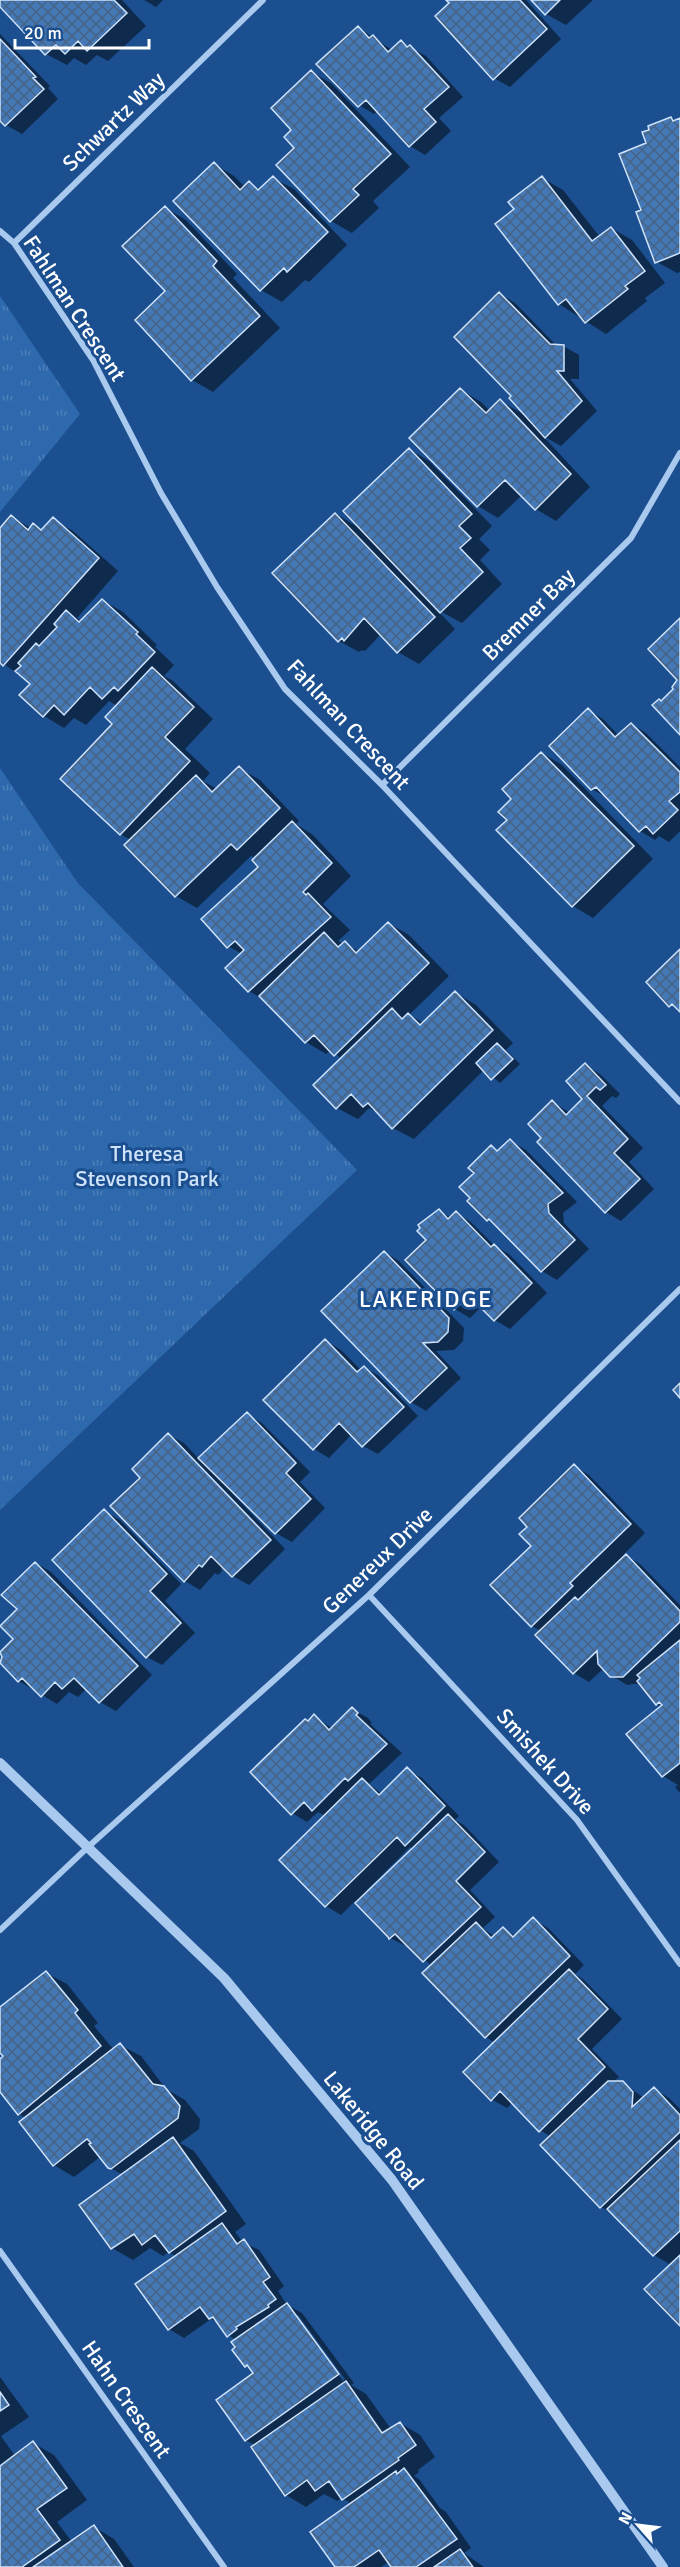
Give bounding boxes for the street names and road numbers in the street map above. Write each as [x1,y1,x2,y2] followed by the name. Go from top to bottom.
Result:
[57,66,170,177] street label: Schwartz Way
[17,230,132,387] street label: Fahlman Crescent
[477,562,581,666] street label: Bremner Bay
[281,654,416,795] street label: Fahlman Crescent
[317,1501,438,1620] street label: Genereux Drive
[491,1703,600,1820] street label: Smishek Drive
[318,2066,430,2195] street label: Lakeridge Road
[76,2335,177,2464] street label: Hahn Crescent

